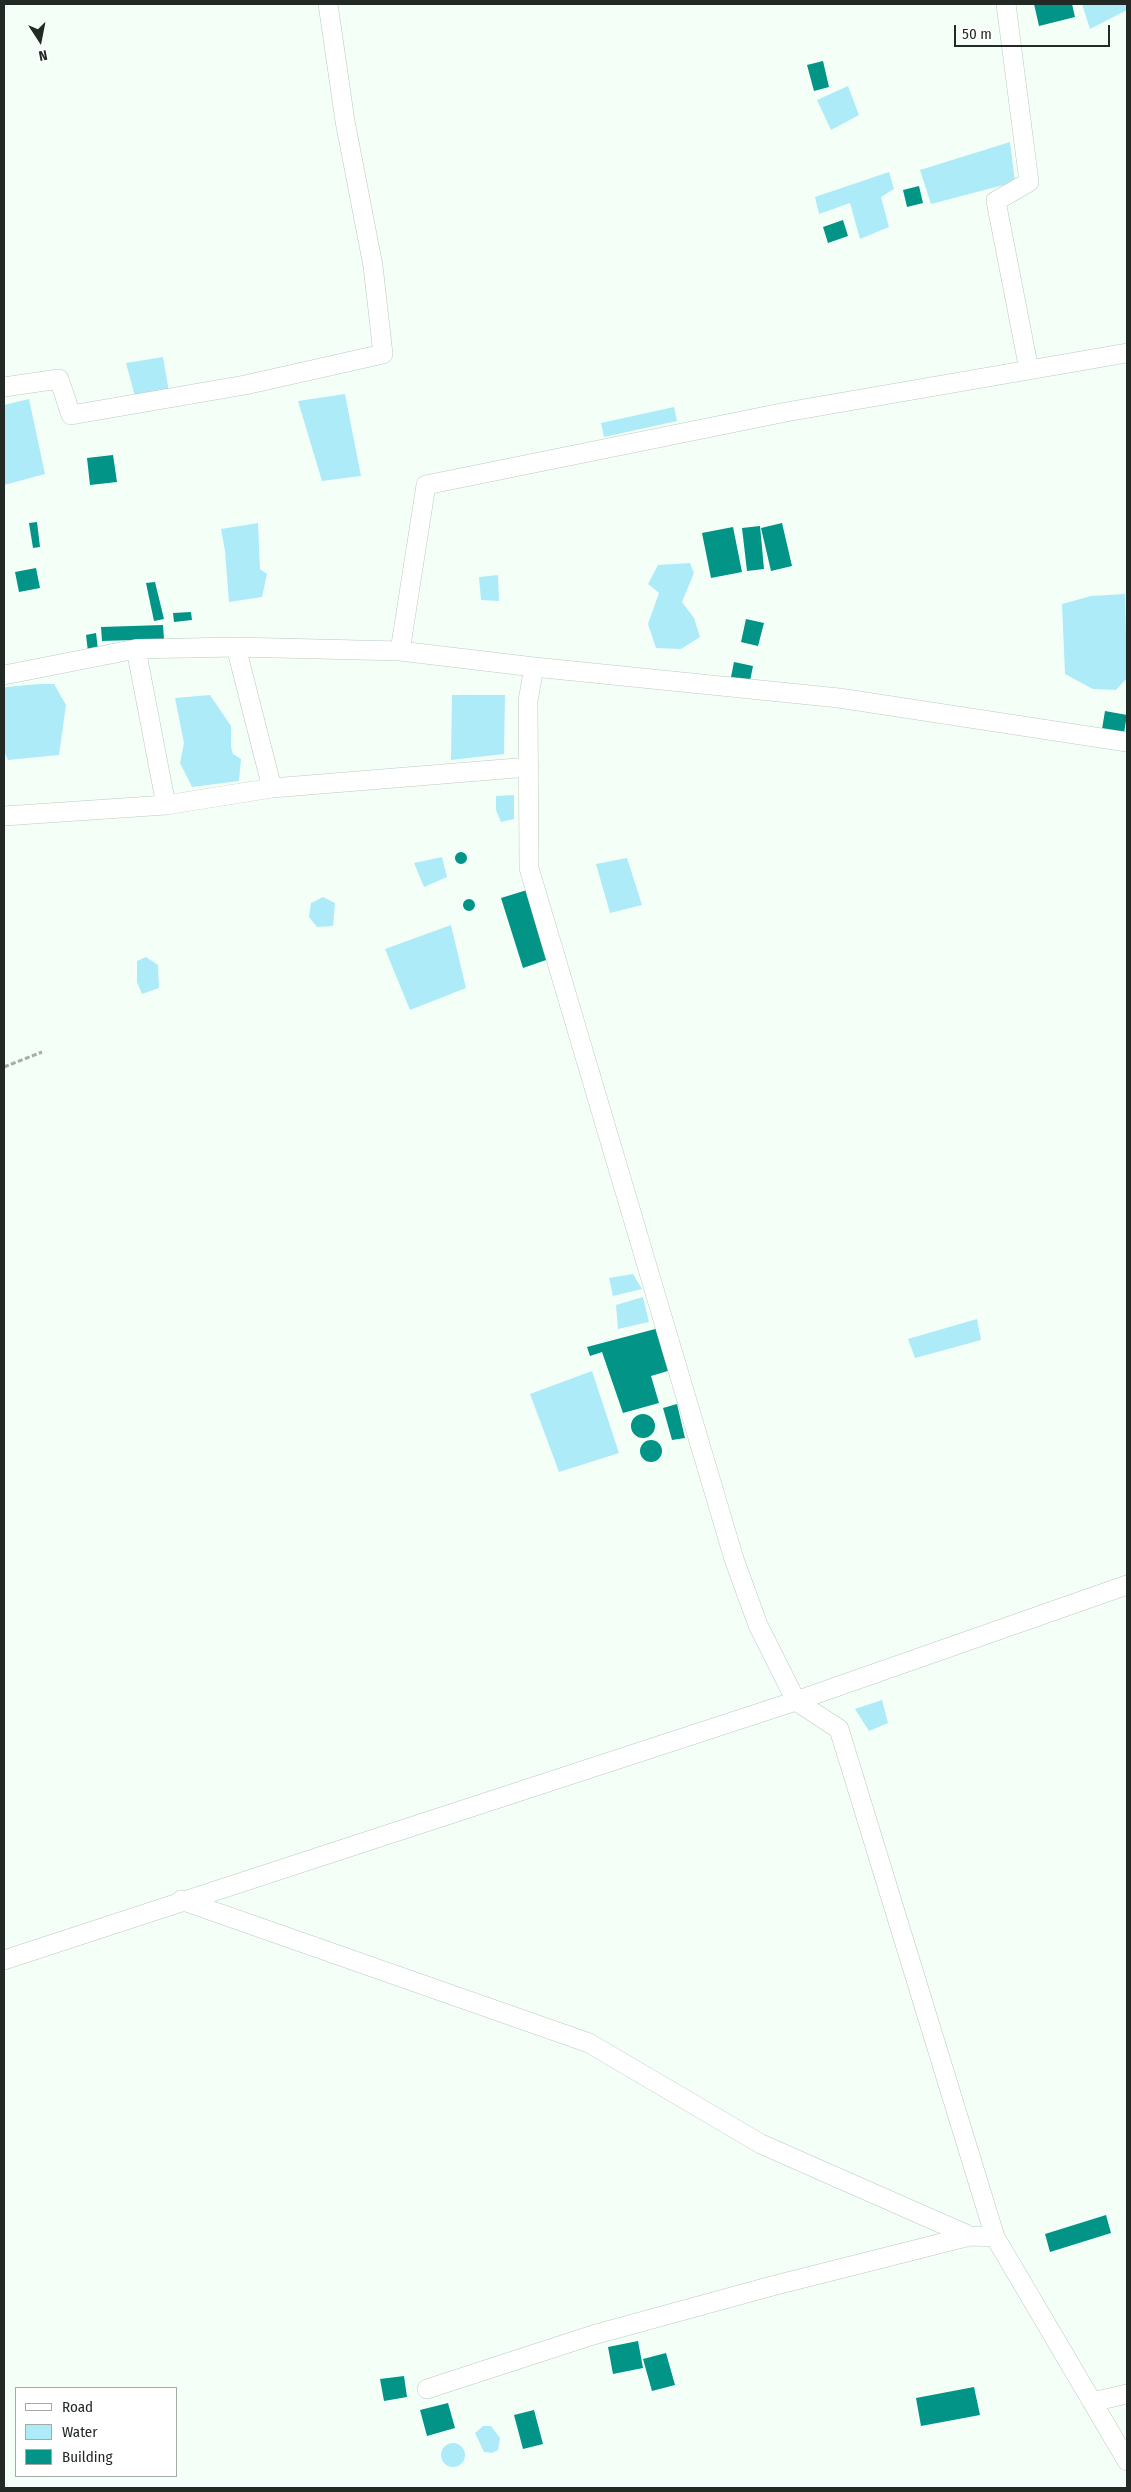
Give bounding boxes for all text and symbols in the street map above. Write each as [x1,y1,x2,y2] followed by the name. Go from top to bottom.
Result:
[15,15,65,65] north arrow
[956,15,1112,47] scale bar
[962,25,992,43] text: 50 m
[37,46,49,64] text: N
[15,2387,178,2477] legend
[62,2398,93,2416] text: Road
[62,2423,97,2441] text: Water
[62,2448,113,2466] text: Building

